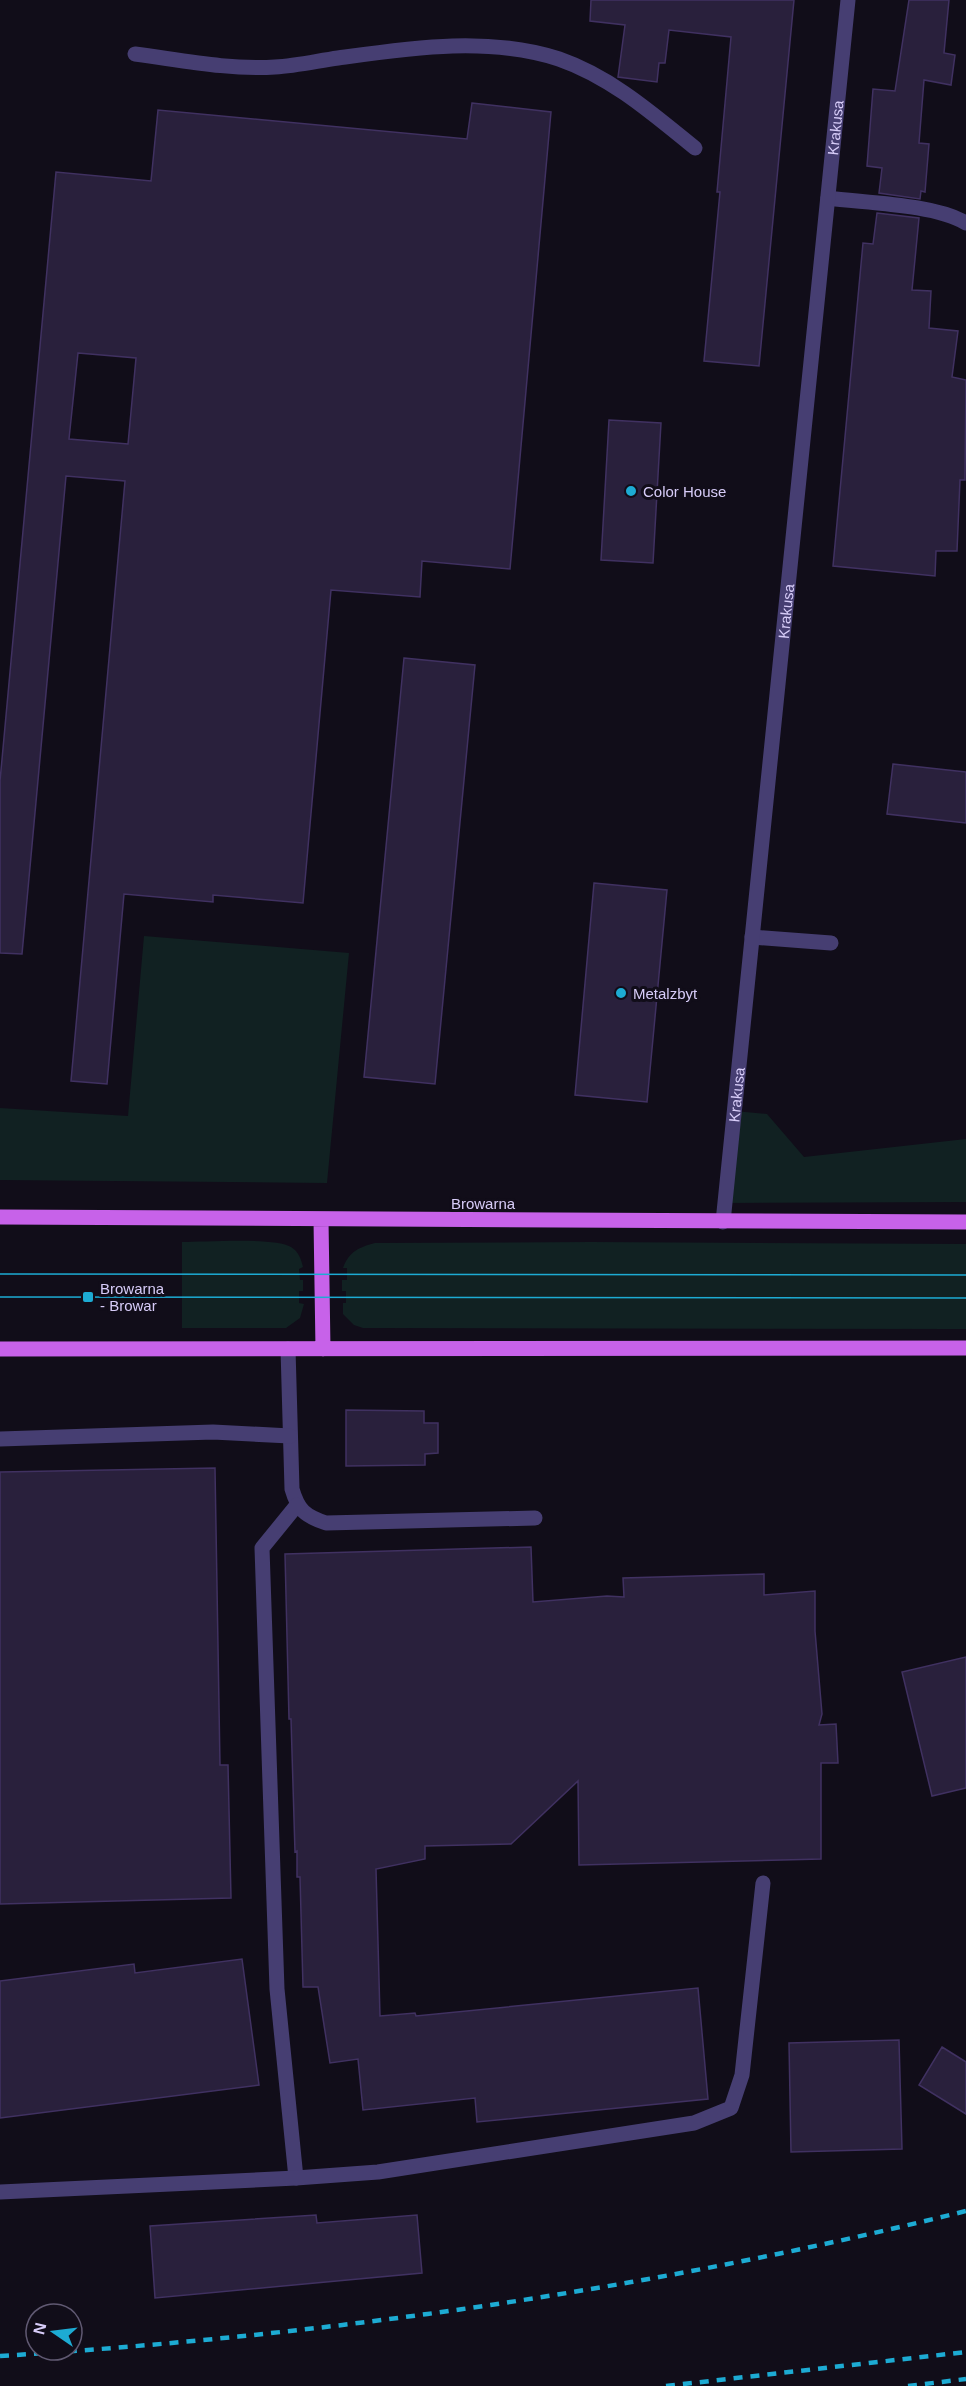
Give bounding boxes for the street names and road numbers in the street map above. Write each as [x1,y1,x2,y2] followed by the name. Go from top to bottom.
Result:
[824,99,846,156] street label: Krakusa
[774,582,797,639] street label: Krakusa
[725,1066,747,1123] street label: Krakusa
[451,1195,516,1212] street label: Browarna

